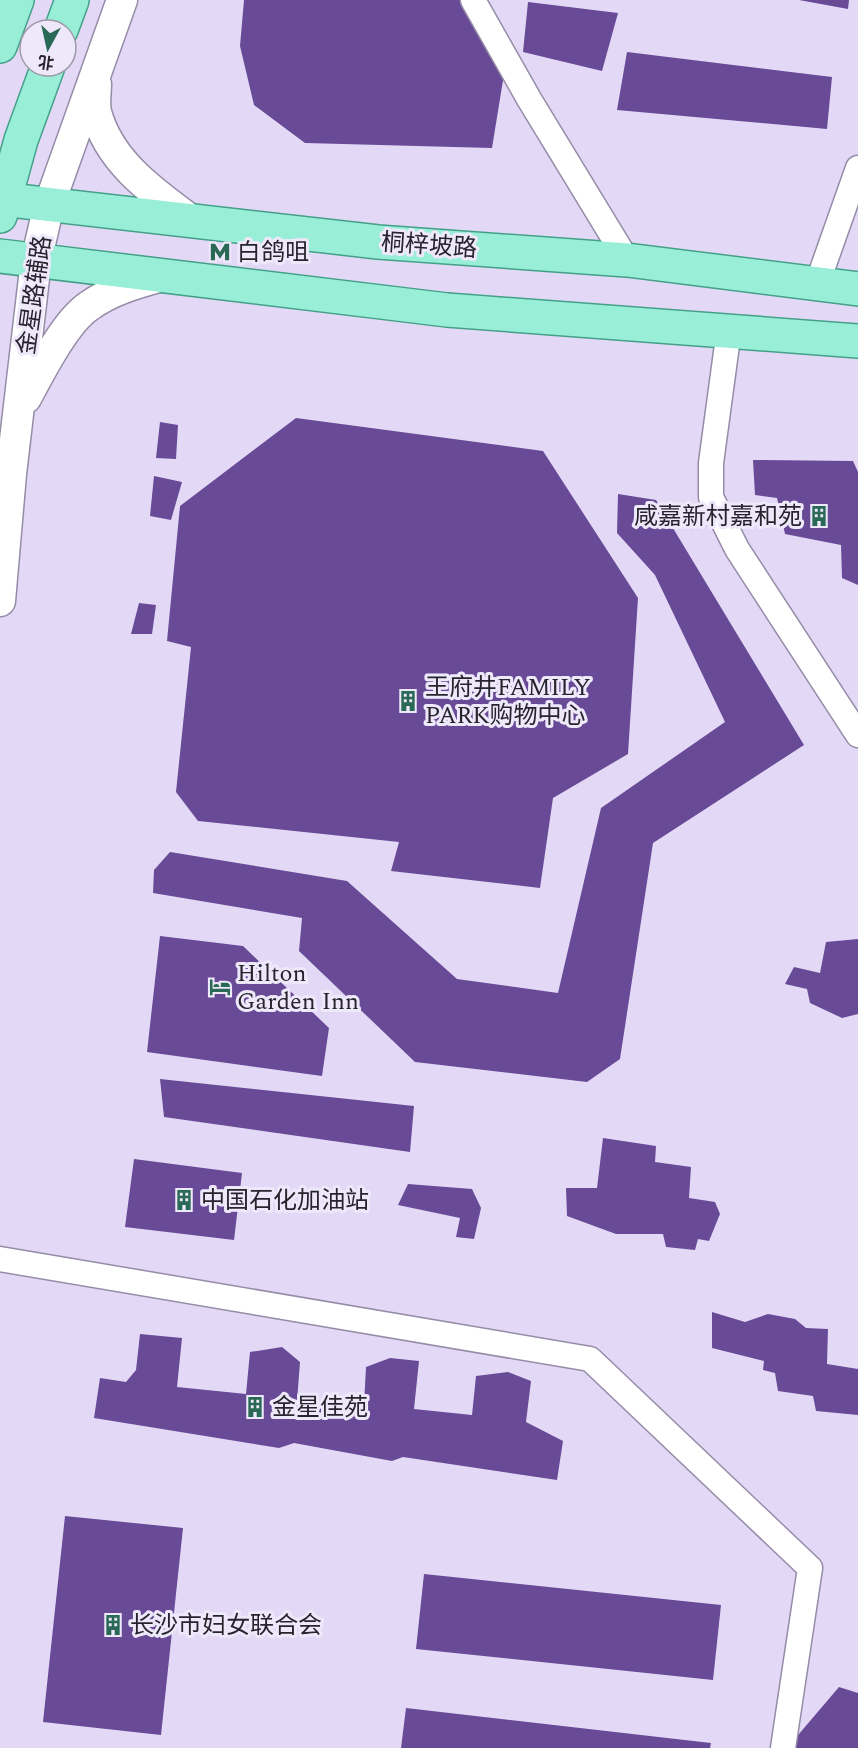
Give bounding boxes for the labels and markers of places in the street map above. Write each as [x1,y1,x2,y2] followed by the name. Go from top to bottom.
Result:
[237,235,309,271] place label: 白鸽咀
[208,240,232,264] metro station icon: 白鸽咀
[634,499,802,535] place label: 咸嘉新村嘉和苑
[807,504,831,528] building icon: 咸嘉新村嘉和苑
[425,670,591,734] place label: 王府井FAMILY PARK购物中心
[396,689,420,713] building icon: 王府井FAMILY PARK购物中心
[237,956,359,1020] place label: Hilton Garden Inn
[208,975,232,999] hotel icon: Hilton Garden Inn
[201,1183,369,1219] place label: 中国石化加油站
[172,1188,196,1212] building icon: 中国石化加油站
[272,1390,368,1426] place label: 金星佳苑
[243,1395,267,1419] building icon: 金星佳苑
[130,1608,322,1644] place label: 长沙市妇女联合会
[101,1613,125,1637] building icon: 长沙市妇女联合会

